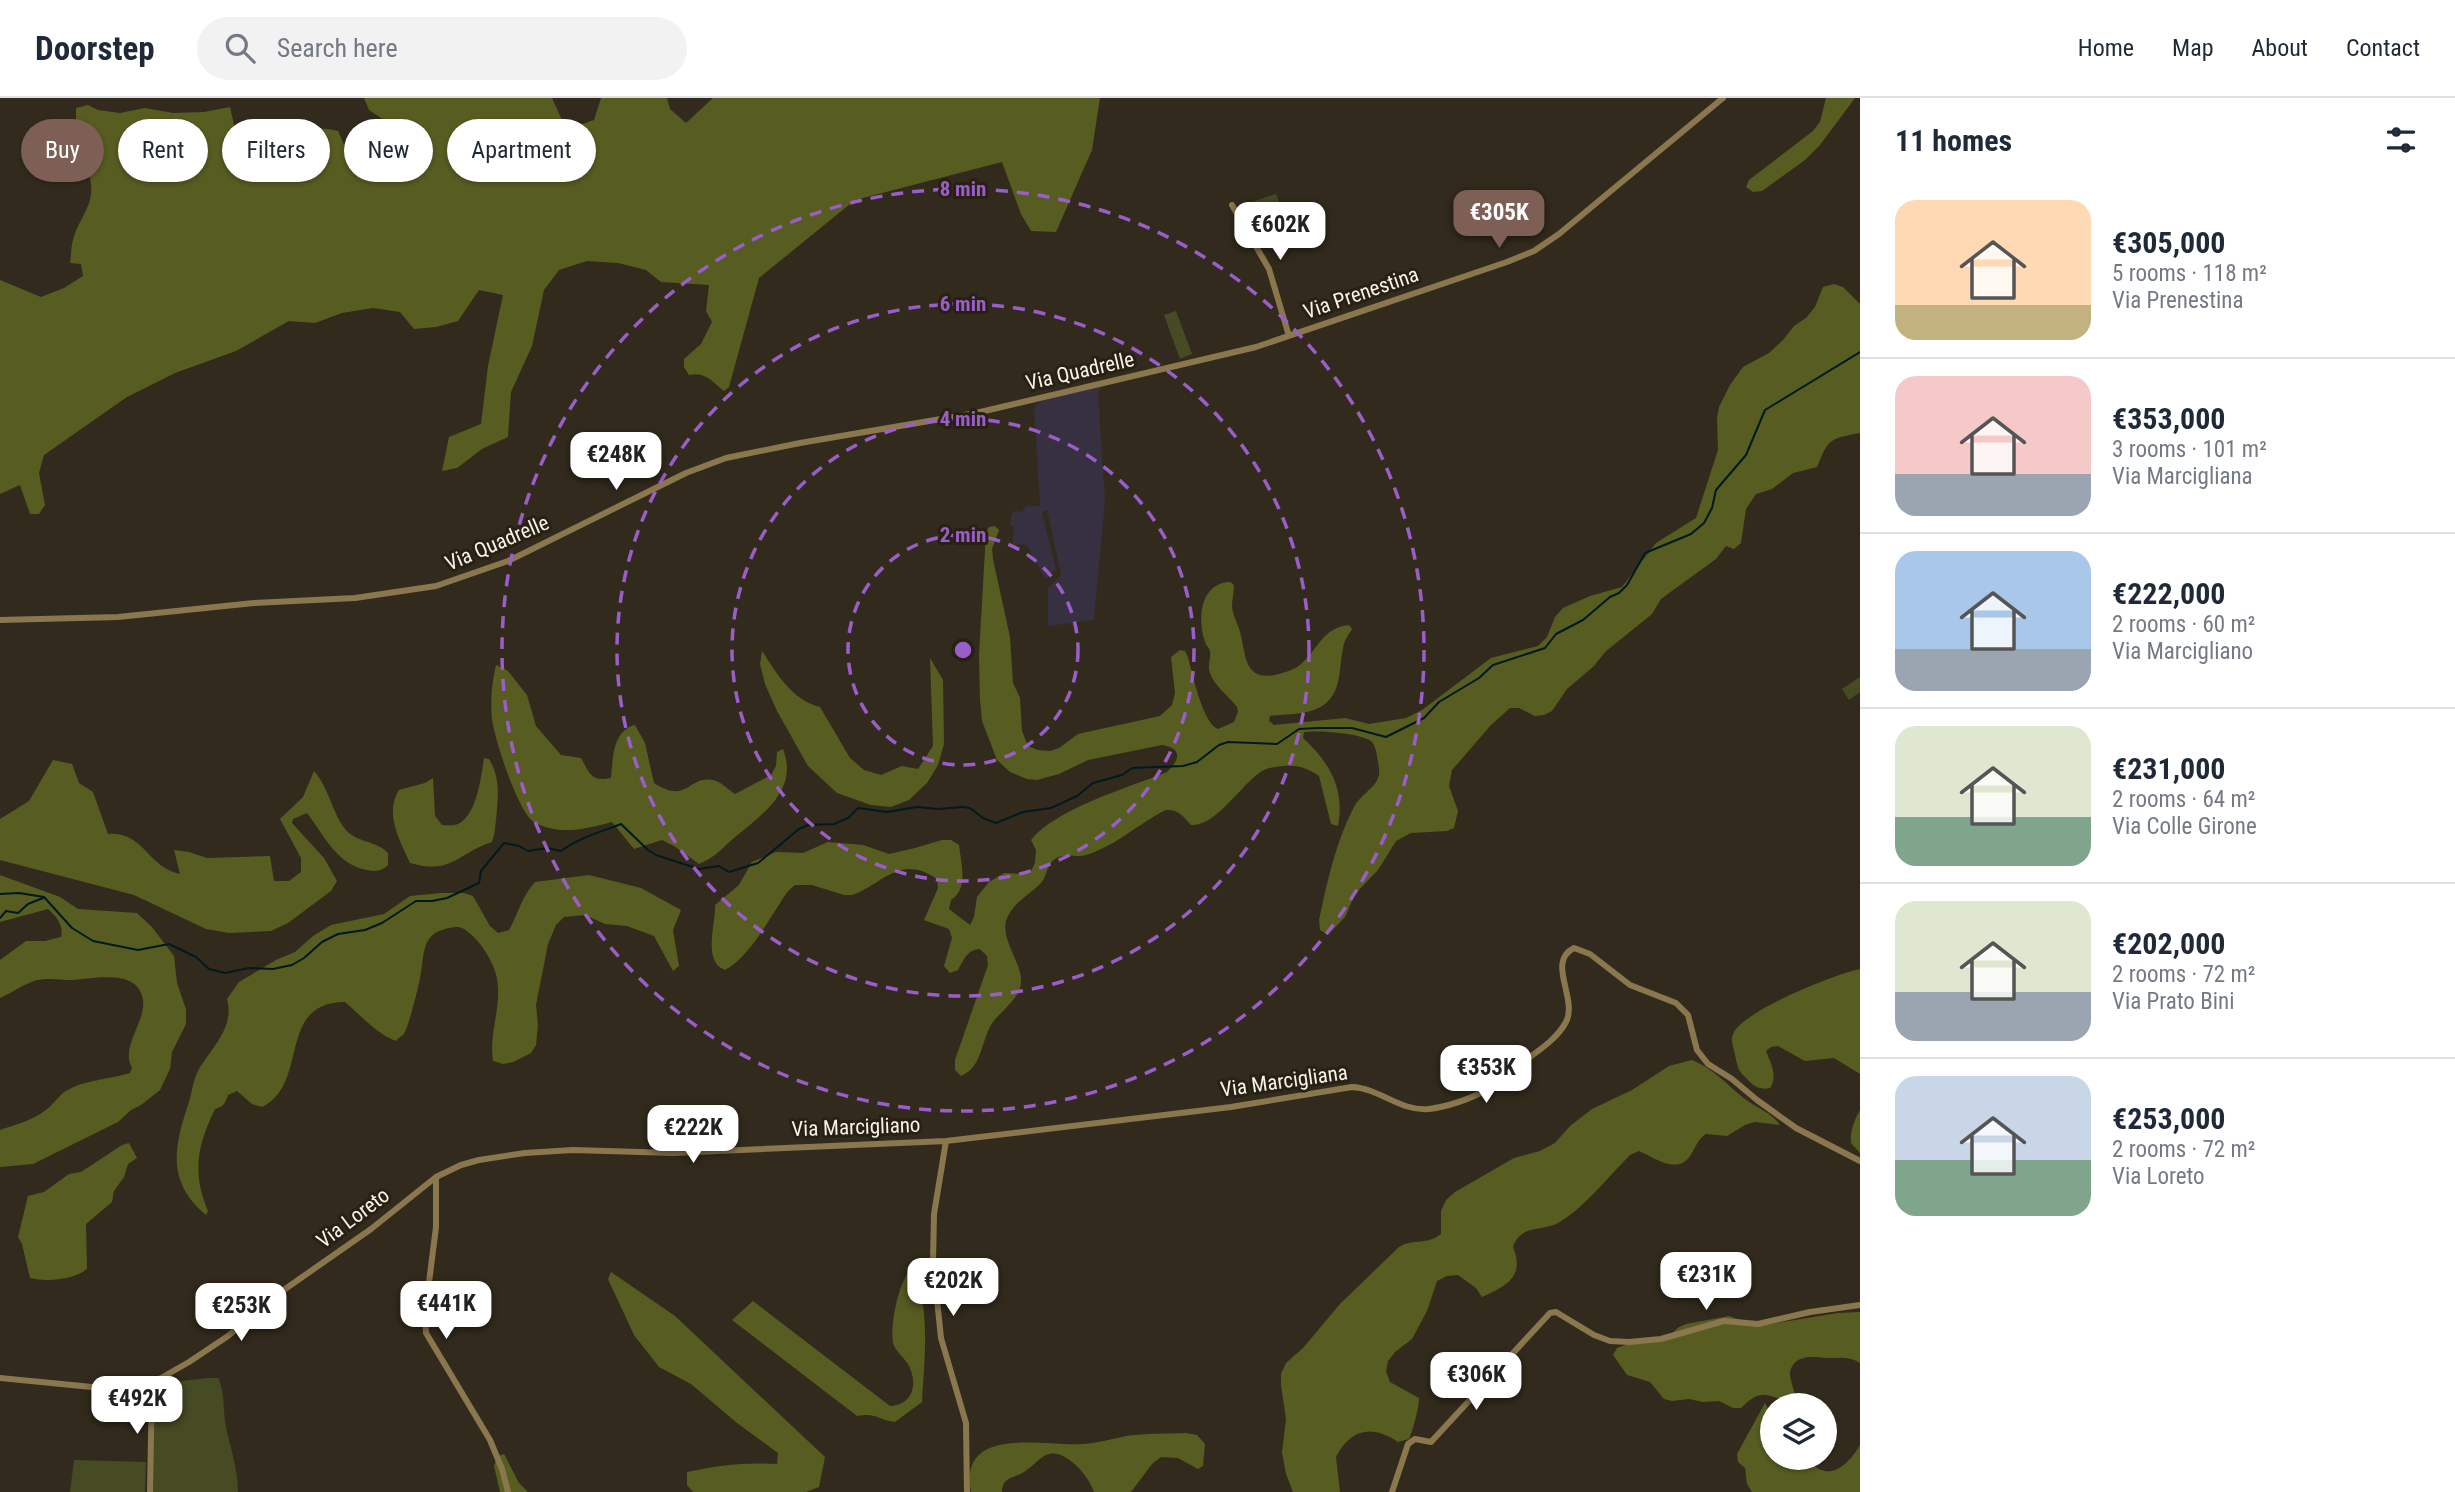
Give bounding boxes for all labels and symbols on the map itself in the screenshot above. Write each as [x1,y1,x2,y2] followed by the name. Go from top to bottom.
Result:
[940,177,986,201] text: 8 min
[1450,190,1548,250] pin: €305K
[1231,202,1329,262] pin: €602K
[1300,262,1422,324] street label: Via Prenestina
[940,292,986,316] text: 6 min
[1024,347,1137,395] street label: Via Quadrelle
[940,407,986,431] text: 4 min
[567,432,665,492] pin: €248K
[442,510,553,576] street label: Via Quadrelle
[940,523,986,547] text: 2 min
[951,638,975,662] centre of rings
[1437,1046,1535,1105] pin: €353K
[1219,1060,1349,1102] street label: Via Marcigliana
[644,1105,742,1165] pin: €222K
[791,1113,921,1141] street label: Via Marcigliano
[312,1183,394,1253] street label: Via Loreto
[1657,1252,1755,1312] pin: €231K
[904,1258,1002,1318] pin: €202K
[397,1282,495,1341] pin: €441K
[192,1284,290,1343] pin: €253K
[1427,1352,1525,1412] pin: €306K
[88,1376,186,1436] pin: €492K

